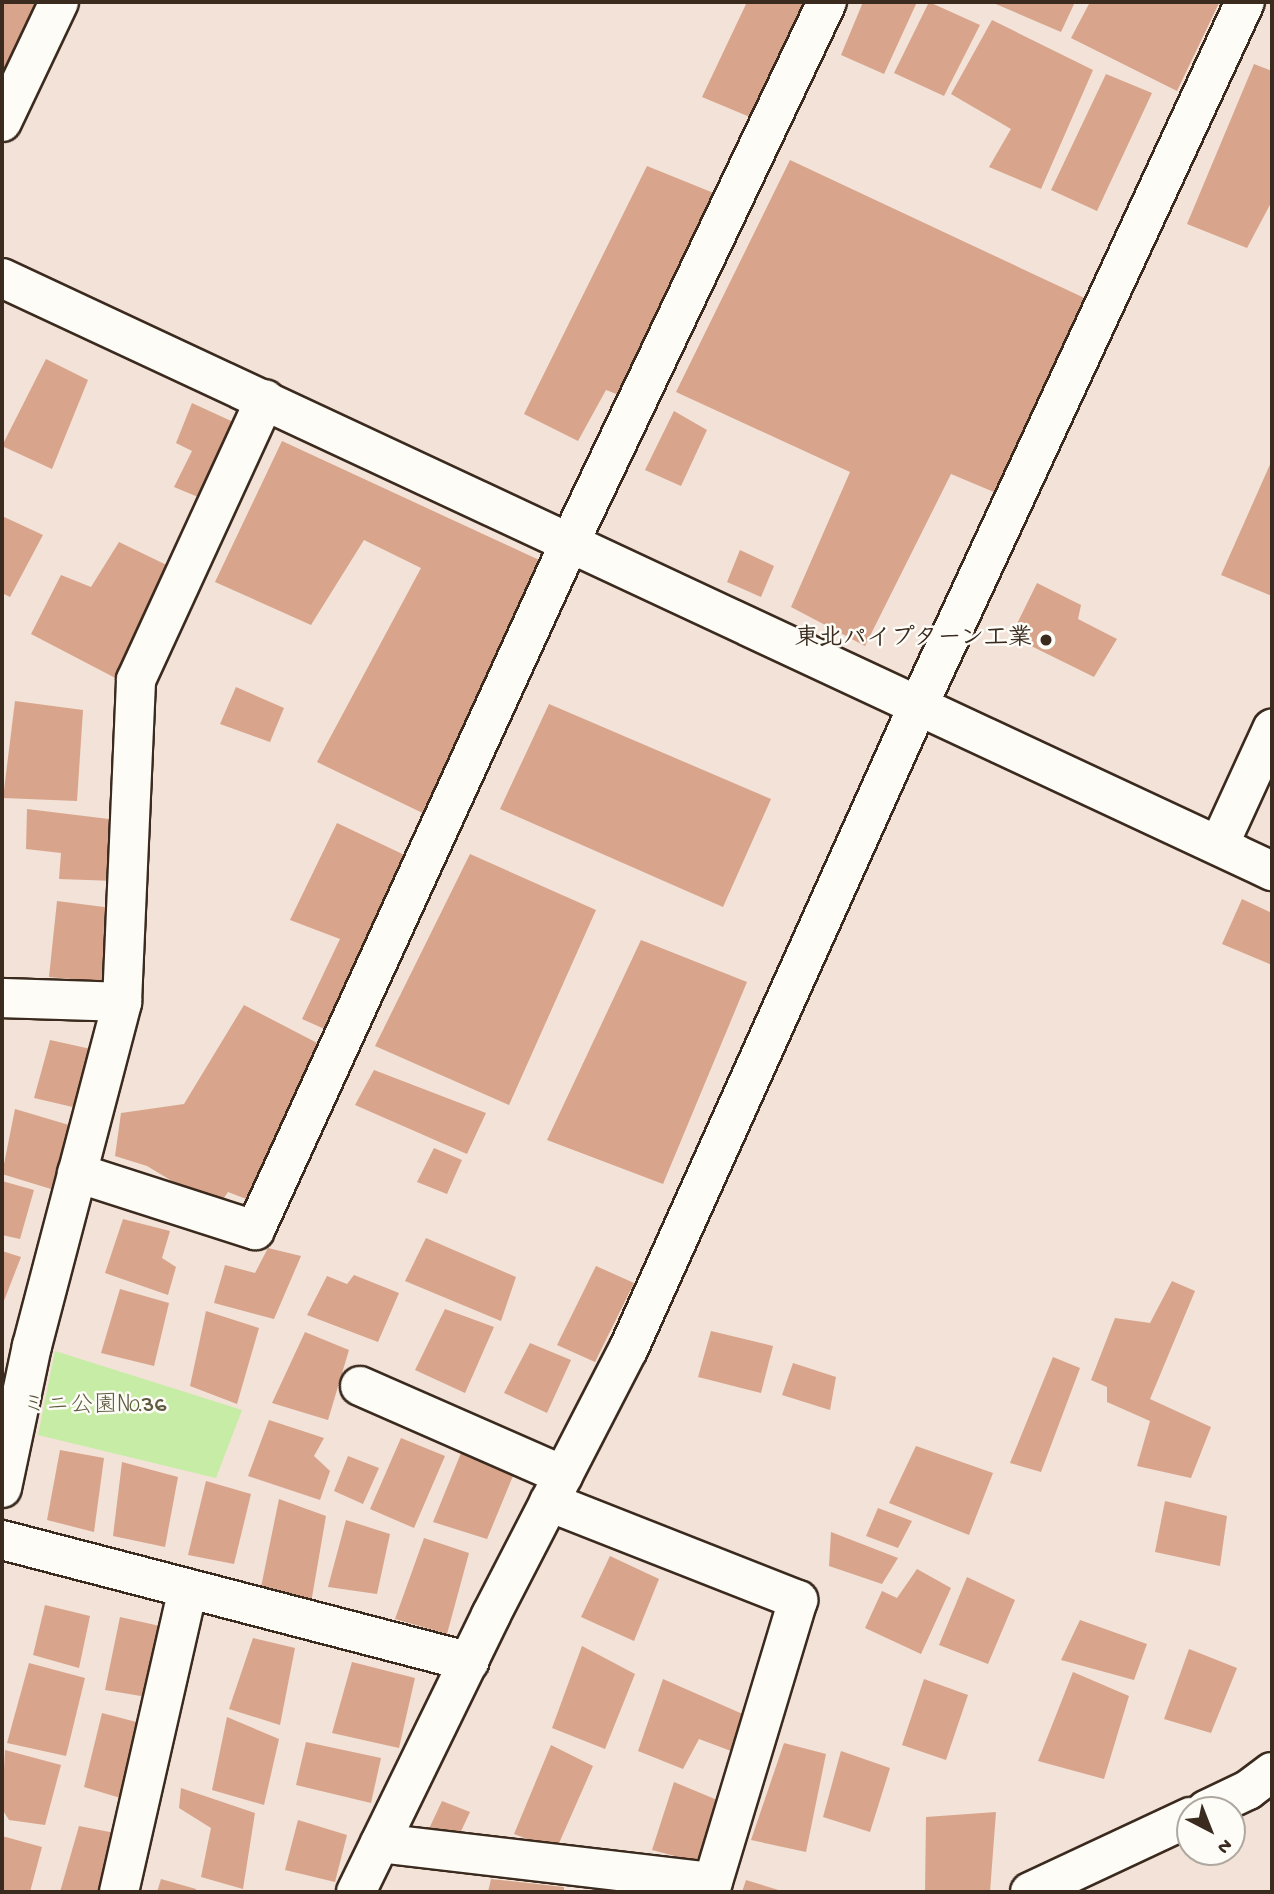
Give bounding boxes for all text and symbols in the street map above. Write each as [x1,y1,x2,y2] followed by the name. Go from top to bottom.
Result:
[792,626,1032,654] place label: 東北パイプターン工業
[1038,632,1054,648] marker: 東北パイプターン工業
[22,1393,166,1421] park label: ミニ公園№36
[1176,1796,1246,1866] north arrow
[1212,1833,1236,1858] text: N

